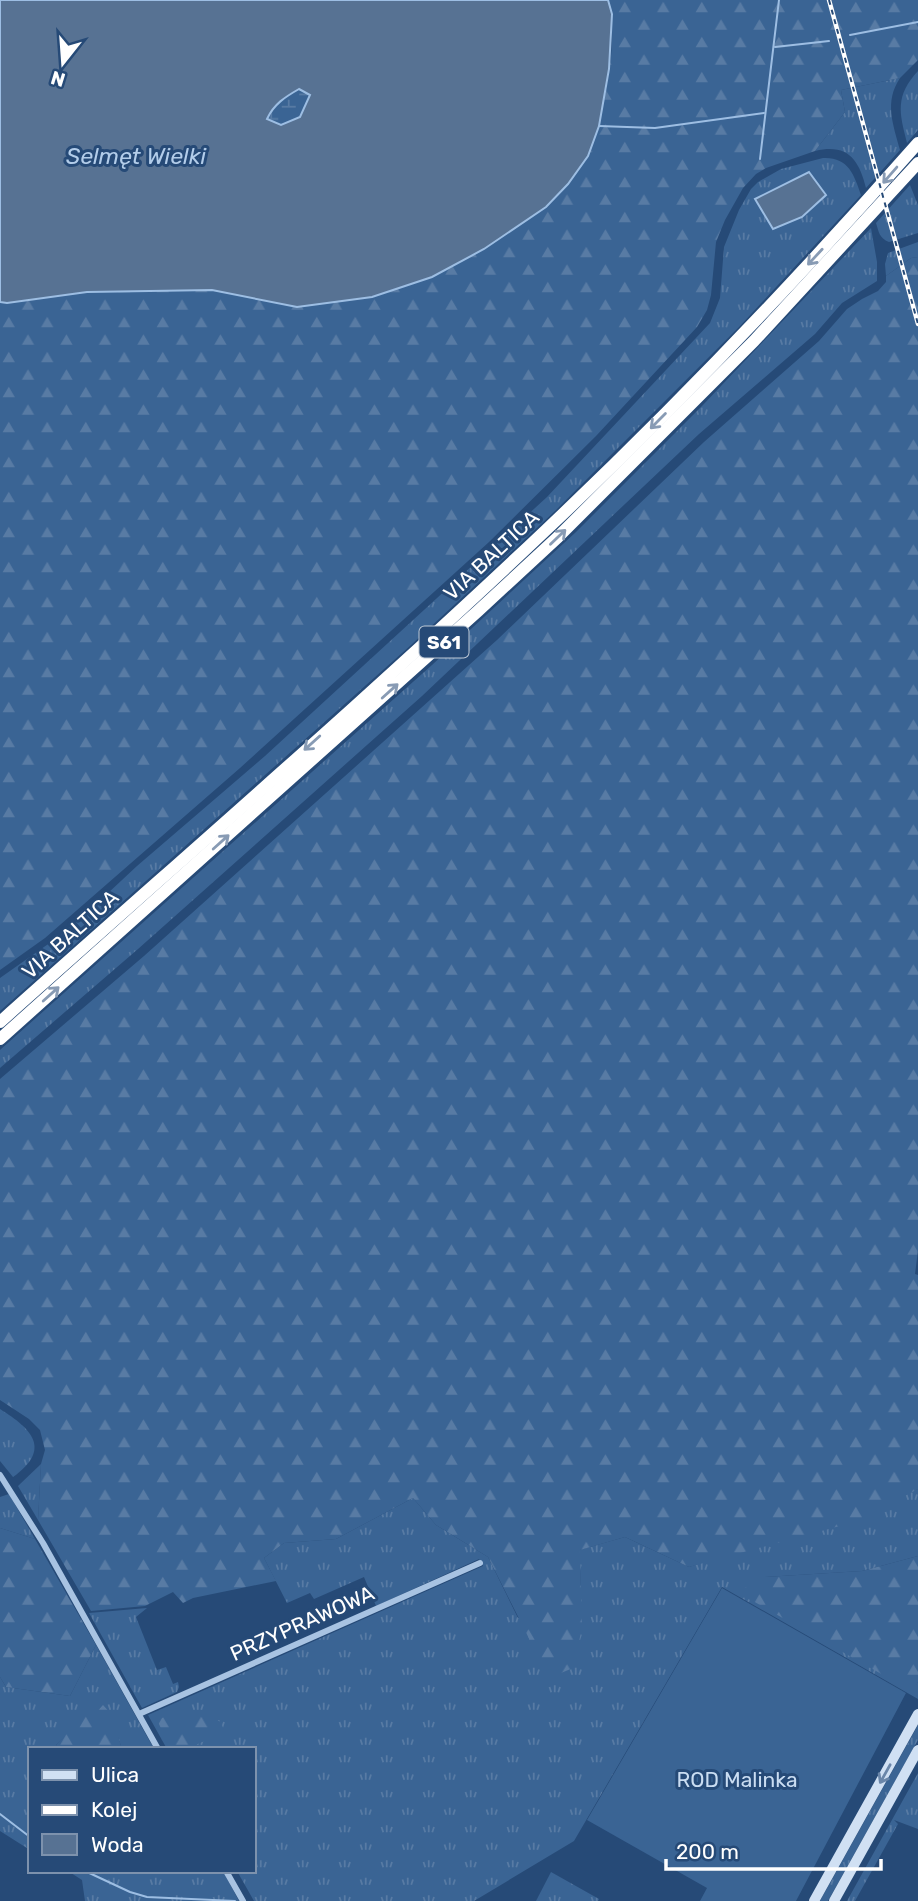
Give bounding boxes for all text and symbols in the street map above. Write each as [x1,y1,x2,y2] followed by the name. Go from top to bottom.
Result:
[28,28,98,98] north arrow
[48,66,68,92] text: N
[66,142,208,170] water label: Selmęt Wielki
[882,166,898,184] one-way arrow
[807,248,824,265] one-way arrow
[649,412,666,429] one-way arrow
[438,505,544,605] street label: VIA BALTICA
[549,528,566,545] one-way arrow
[420,626,468,657] road number: S61
[381,682,398,699] one-way arrow
[303,735,321,751] one-way arrow
[211,834,229,850] one-way arrow
[17,884,123,984] street label: VIA BALTICA
[42,986,60,1002] one-way arrow
[226,1580,378,1666] street label: PRZYPRAWOWA
[28,1747,256,1873] legend
[91,1762,139,1787] text: Ulica
[878,1763,891,1784] one-way arrow
[677,1767,797,1792] park label: ROD Malinka
[91,1797,137,1822] text: Kolej
[666,1828,881,1872] scale bar
[91,1832,144,1857] text: Woda
[676,1839,739,1864] text: 200 m

